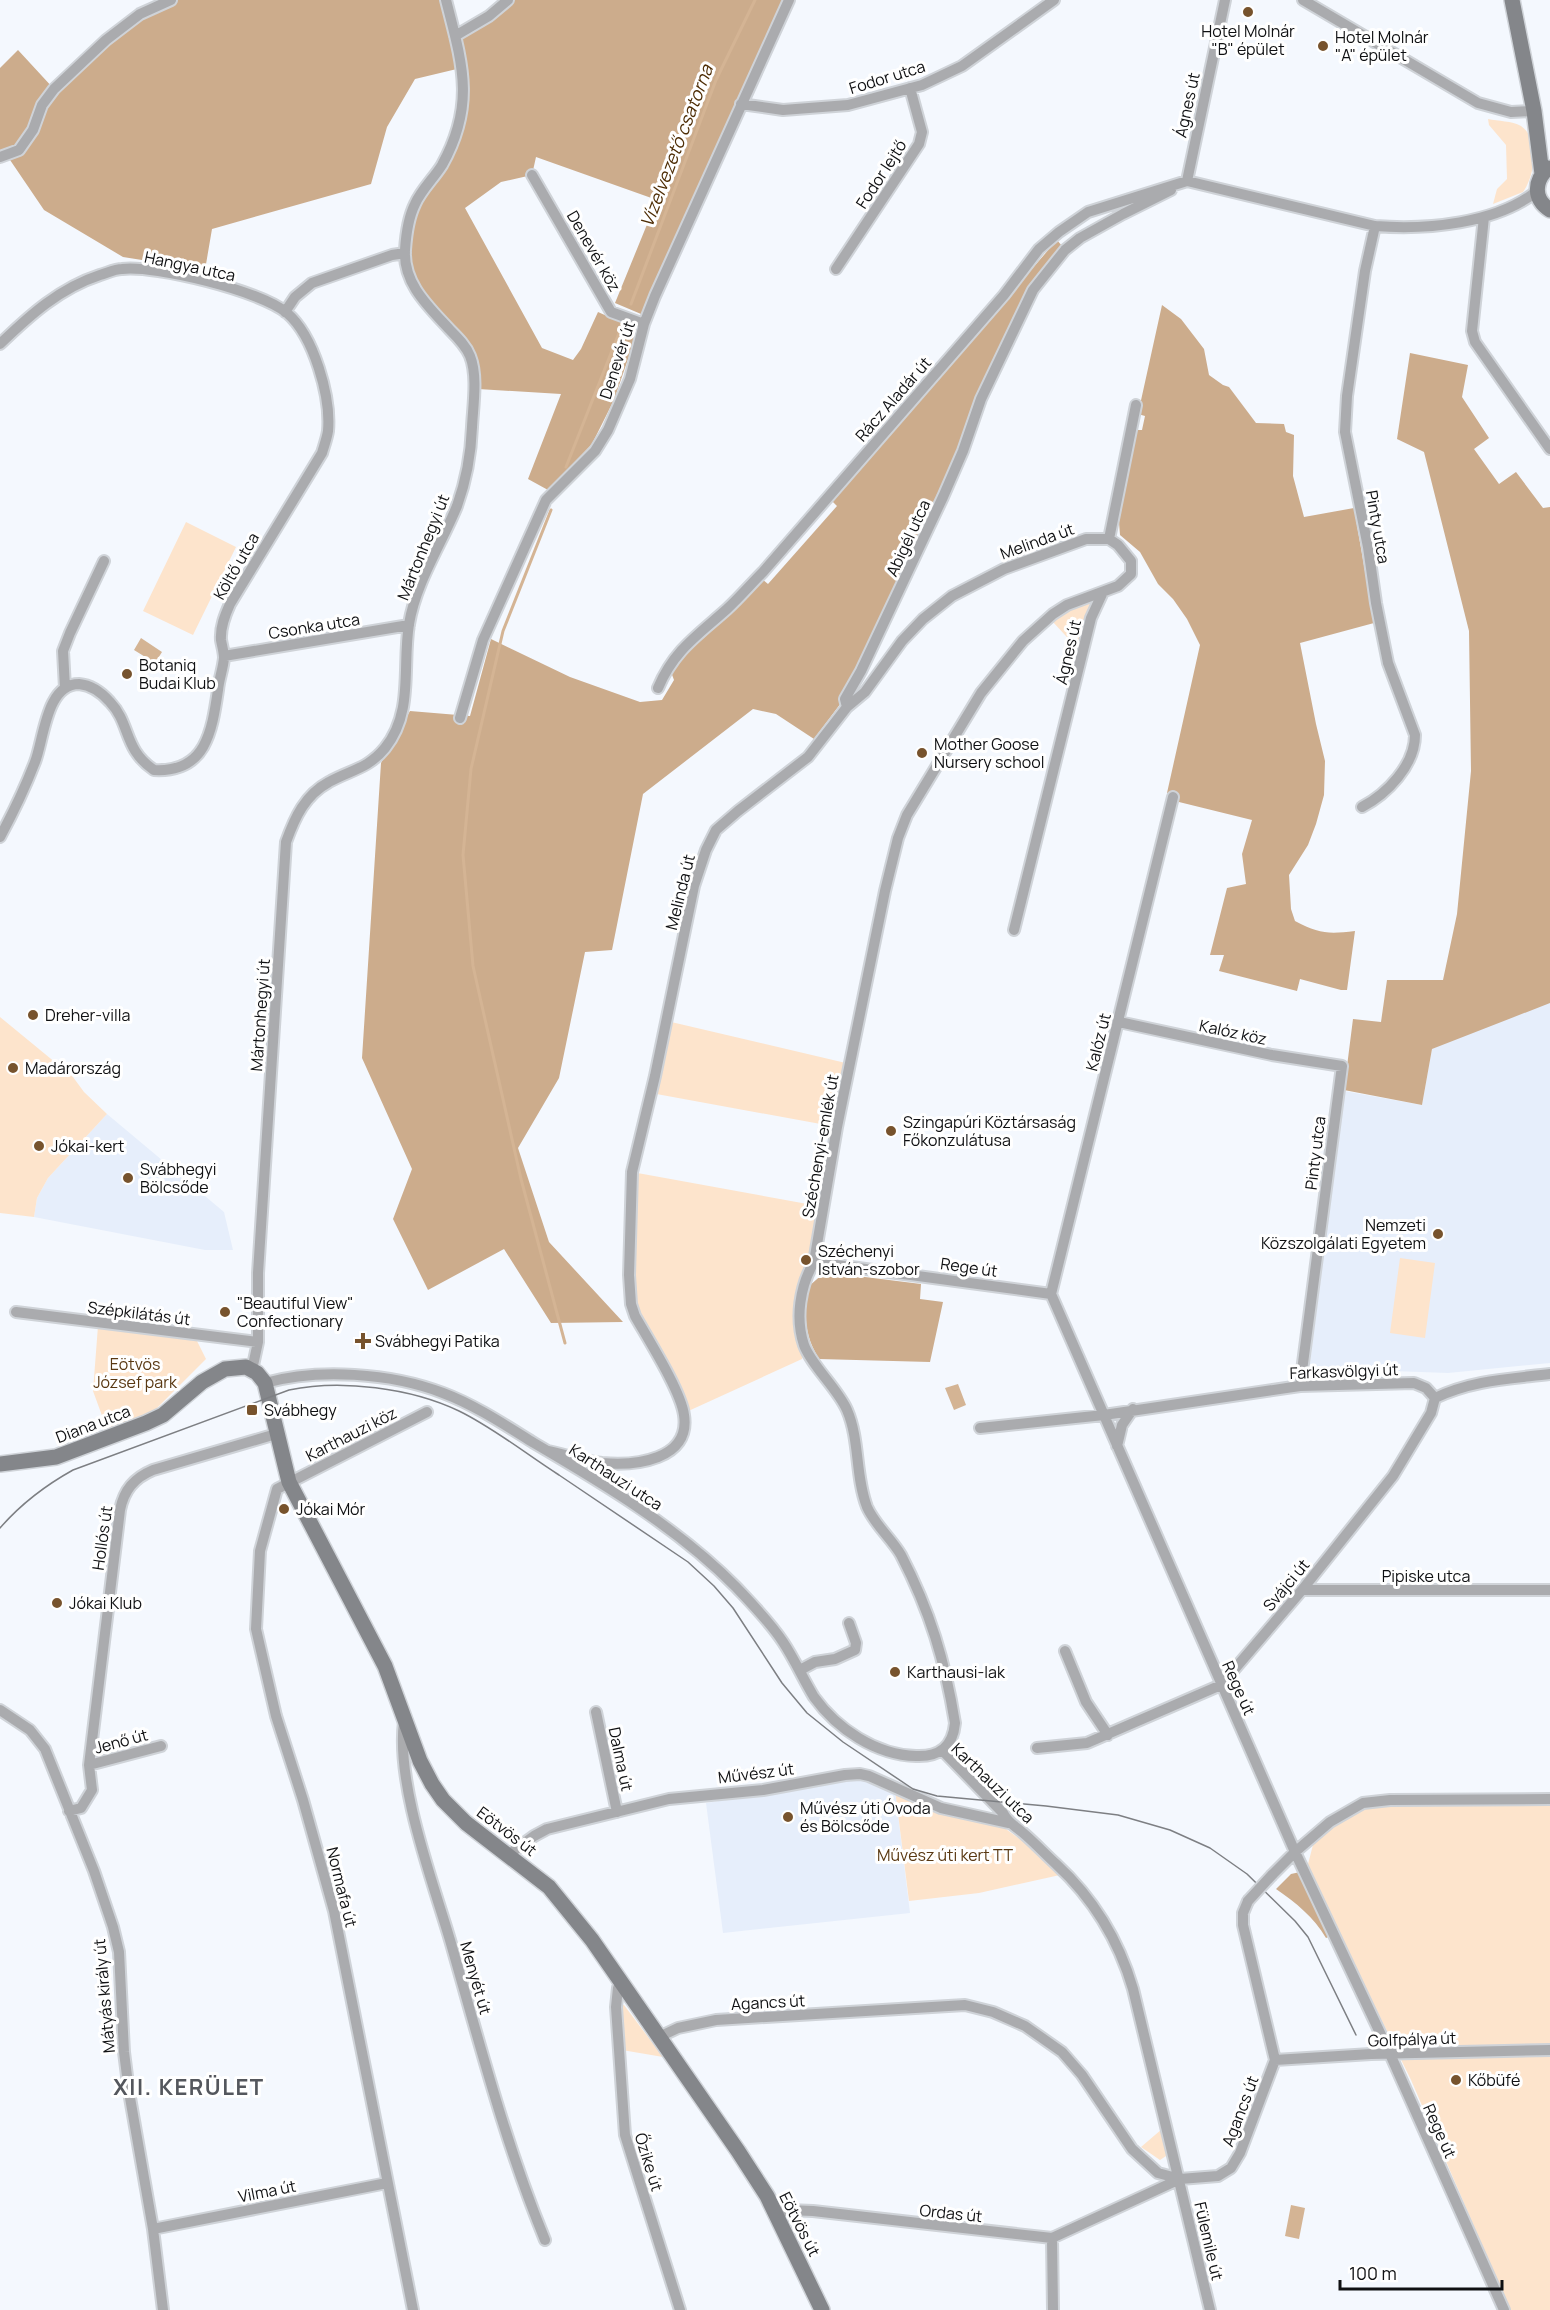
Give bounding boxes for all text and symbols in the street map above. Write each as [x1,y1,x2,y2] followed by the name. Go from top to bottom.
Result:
[1241,5,1255,19] marker: Hotel Molnár "B" épület
[1201,20,1295,60] place label: Hotel Molnár "B" épület
[1335,26,1429,66] place label: Hotel Molnár "A" épület
[1316,39,1330,53] marker: Hotel Molnár "A" épület
[846,55,928,99] street label: Fodor utca
[634,60,718,230] water label: Vízelvezető csatorna
[1169,70,1205,140] street label: Ágnes út
[851,135,911,213] street label: Fodor lejtő
[562,206,626,296] street label: Denevér köz
[143,246,237,286] street label: Hangya utca
[594,318,640,402] street label: Denevér út
[850,352,936,446] street label: Rácz Aladár út
[1361,489,1395,565] street label: Pinty utca
[392,491,454,603] street label: Mártonhegyi út
[881,496,935,580] street label: Abigél utca
[997,517,1077,565] street label: Melinda út
[208,528,264,604] street label: Költő utca
[267,608,361,644] street label: Csonka utca
[1050,617,1086,687] street label: Ágnes út
[139,654,216,694] place label: Botaniq Budai Klub
[120,667,134,681] marker: Botaniq Budai Klub
[934,733,1044,773] place label: Mother Goose Nursery school
[915,746,929,760] marker: Mother Goose Nursery school
[660,852,700,932] street label: Melinda út
[245,958,275,1072] street label: Mártonhegyi út
[45,1004,130,1026] place label: Dreher-villa
[26,1008,40,1022] marker: Dreher-villa
[1080,1011,1116,1073] street label: Kalóz út
[1197,1014,1269,1050] street label: Kalóz köz
[25,1057,121,1079] place label: Madárország
[6,1061,20,1075] marker: Madárország
[797,1072,843,1220] street label: Széchenyi-emlék út
[903,1111,1076,1151] place label: Szingapúri Köztársaság Főkonzulátusa
[1300,1115,1330,1191] street label: Pinty utca
[884,1124,898,1138] marker: Szingapúri Köztársaság Főkonzulátusa
[51,1135,124,1157] place label: Jókai-kert
[32,1139,46,1153] marker: Jókai-kert
[140,1158,216,1198] place label: Svábhegyi Bölcsőde
[121,1171,135,1185] marker: Svábhegyi Bölcsőde
[1261,1214,1426,1254] place label: Nemzeti Közszolgálati Egyetem
[1431,1227,1445,1241] marker: Nemzeti Közszolgálati Egyetem
[818,1240,920,1280] place label: Széchenyi István-szobor
[939,1252,999,1282] street label: Rege út
[799,1253,813,1267] marker: Széchenyi István-szobor
[237,1292,354,1332] place label: "Beautiful View" Confectionary
[86,1296,192,1330] street label: Szépkilátás út
[218,1305,232,1319] marker: "Beautiful View" Confectionary
[375,1330,500,1352] place label: Svábhegyi Patika
[356,1334,370,1348] marker: Svábhegyi Patika
[93,1353,178,1393] park label: Eötvös József park
[1289,1358,1399,1384] street label: Farkasvölgyi út
[264,1399,337,1421] place label: Svábhegy
[53,1400,133,1448] street label: Diana utca
[302,1402,400,1466] street label: Karthauzi köz
[245,1403,259,1417] marker: Svábhegy
[565,1439,667,1515] street label: Karthauzi utca
[296,1498,366,1520] place label: Jókai Mór
[277,1502,291,1516] marker: Jókai Mór
[87,1504,117,1572] street label: Hollós út
[1258,1554,1314,1616] street label: Svájci út
[1382,1565,1470,1587] street label: Pipiske utca
[69,1592,142,1614] place label: Jókai Klub
[50,1596,64,1610] marker: Jókai Klub
[1217,1657,1261,1719] street label: Rege út
[907,1661,1006,1683] place label: Karthausi-lak
[888,1665,902,1679] marker: Karthausi-lak
[92,1723,150,1759] street label: Jenő út
[603,1725,639,1793] street label: Dalma út
[947,1738,1039,1828] street label: Karthauzi utca
[717,1757,795,1789] street label: Művész út
[800,1797,931,1837] place label: Művész úti Óvoda és Bölcsőde
[473,1801,541,1861] street label: Eötvös út
[781,1810,795,1824] marker: Művész úti Óvoda és Bölcsőde
[877,1844,1013,1866] park label: Művész úti kert TT
[321,1845,363,1929] street label: Normafa út
[88,1938,120,2054] street label: Mátyás király út
[455,1939,497,2017] street label: Menyét út
[730,1989,806,2015] street label: Agancs út
[1367,2026,1457,2052] street label: Golfpálya út
[1468,2069,1520,2091] place label: Kőbüfé
[113,2072,265,2102] district label: XII. KERÜLET
[1216,2072,1264,2150] street label: Agancs út
[1449,2073,1463,2087] marker: Kőbüfé
[1418,2100,1462,2162] street label: Rege út
[630,2130,668,2194] street label: Őzike út
[236,2175,298,2207] street label: Vilma út
[774,2188,826,2260] street label: Eötvös út
[918,2199,984,2227] street label: Ordas út
[1189,2200,1229,2282] street label: Fülemile út
[1340,2253,1502,2291] scale bar
[1349,2261,1397,2285] text: 100 m

